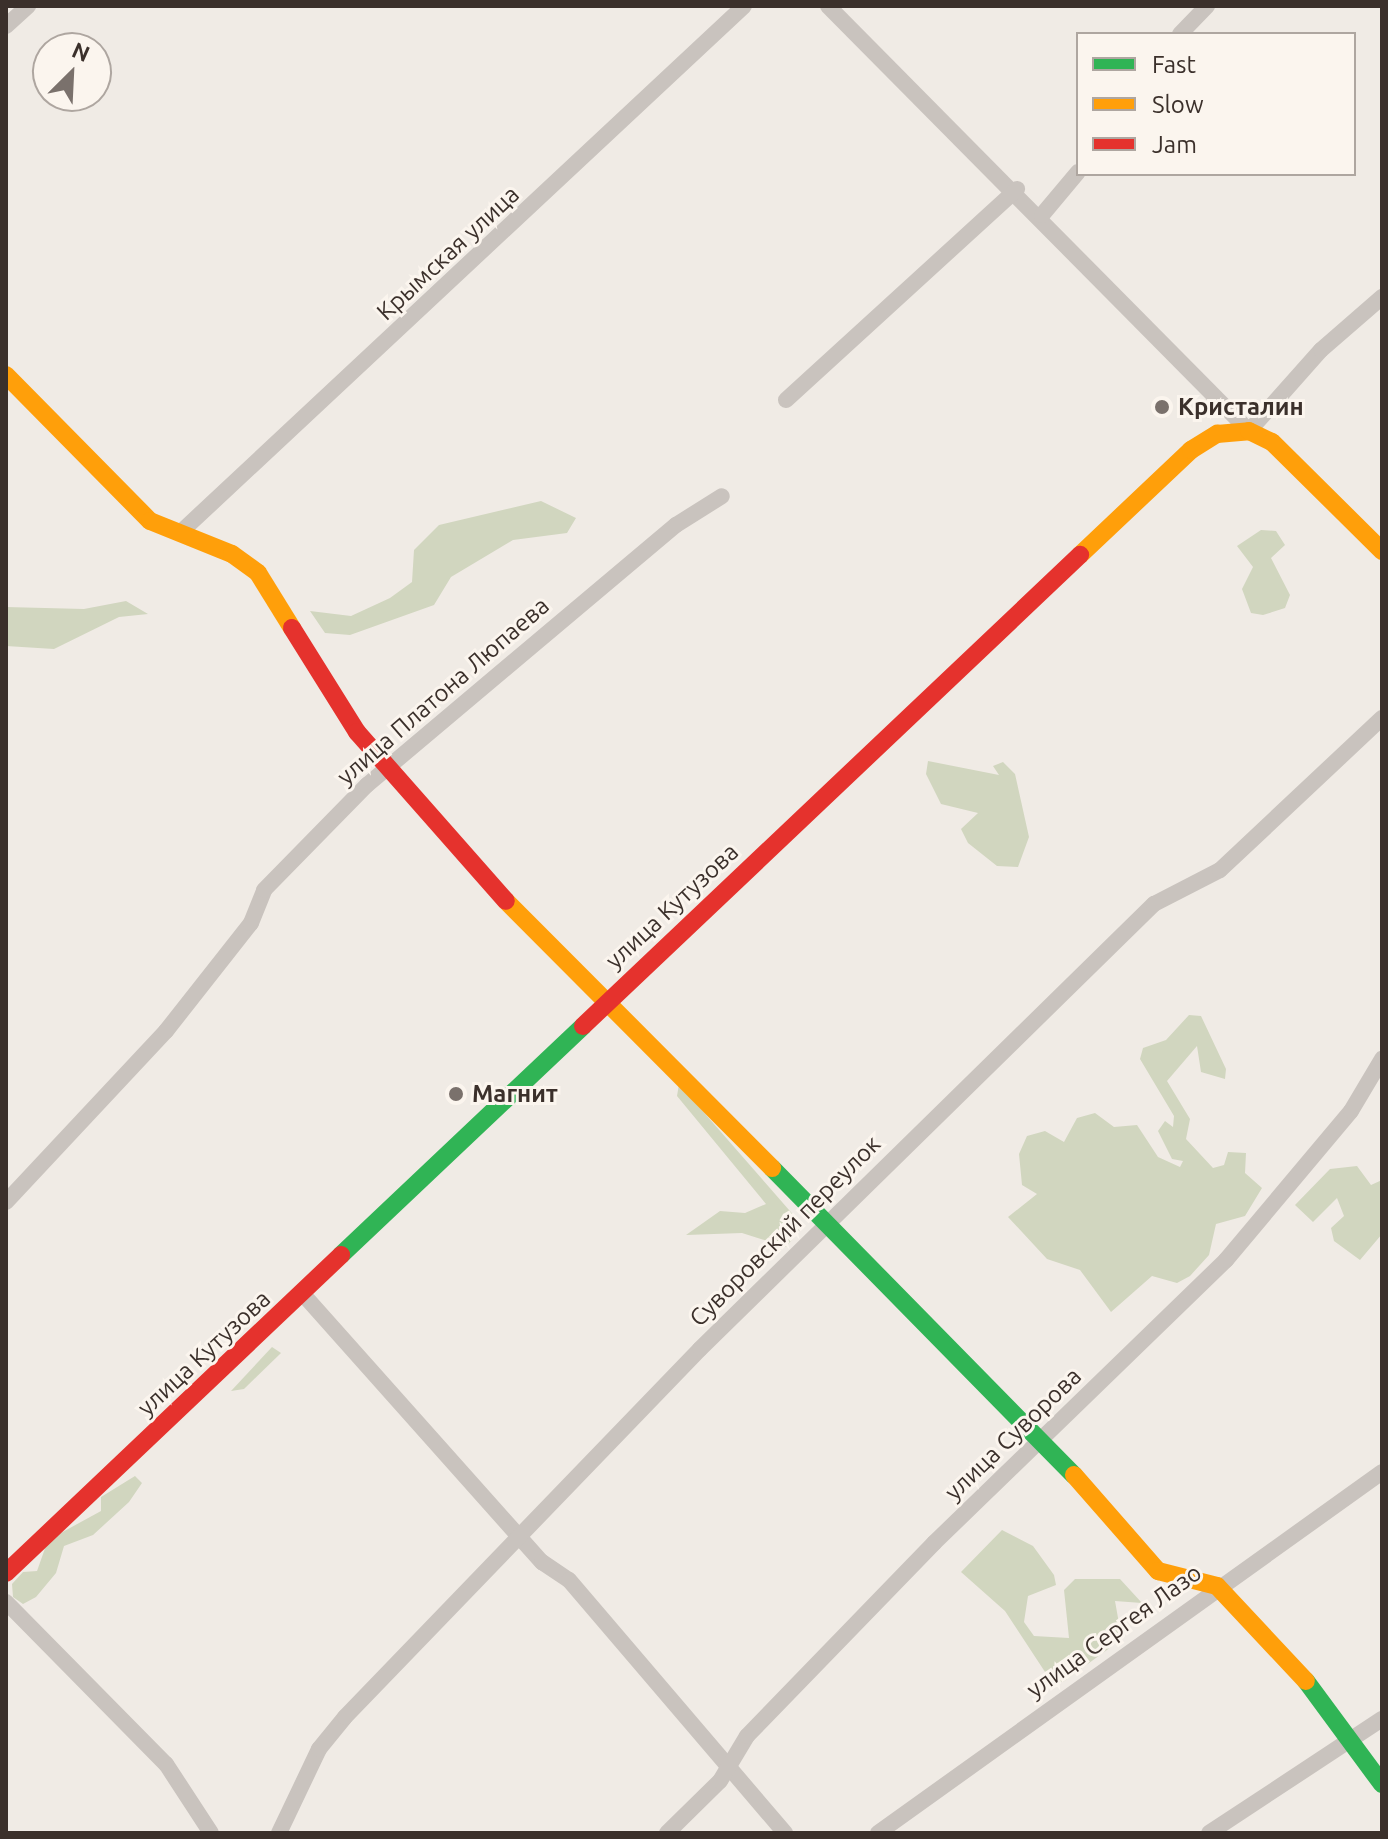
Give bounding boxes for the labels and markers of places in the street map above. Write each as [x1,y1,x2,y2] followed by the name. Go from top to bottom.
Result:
[1178,393,1304,421] place label: Кристалин
[1153,398,1171,416] marker: Кристалин
[472,1080,558,1108] place label: Магнит
[447,1085,465,1103] marker: Магнит

